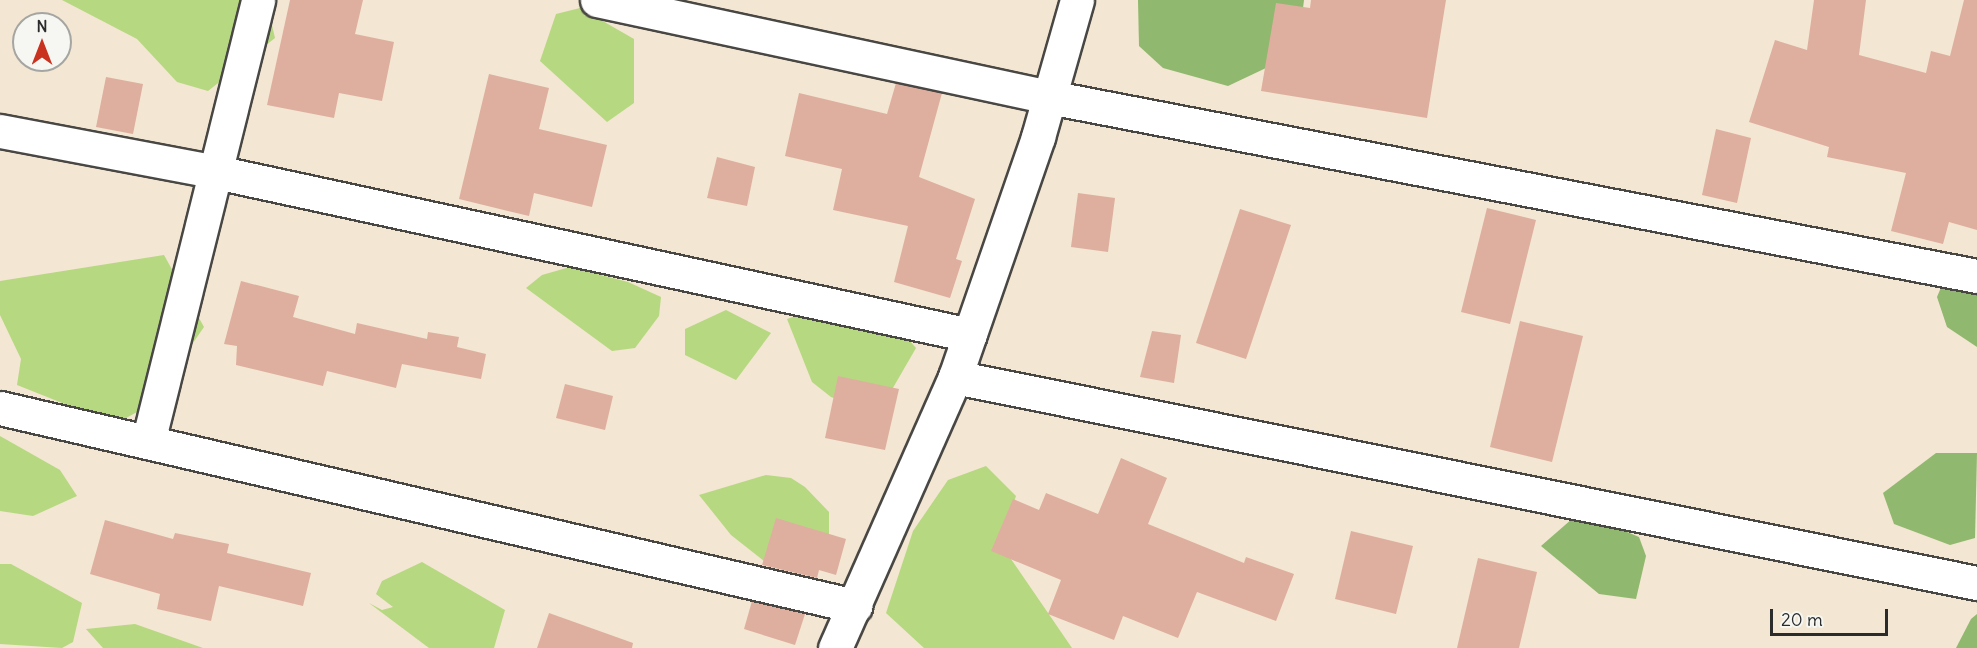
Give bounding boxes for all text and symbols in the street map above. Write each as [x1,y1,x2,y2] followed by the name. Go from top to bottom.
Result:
[12,12,72,72] north arrow
[36,16,48,36] text: N
[1773,597,1892,635] scale bar
[1781,608,1823,631] text: 20 m

